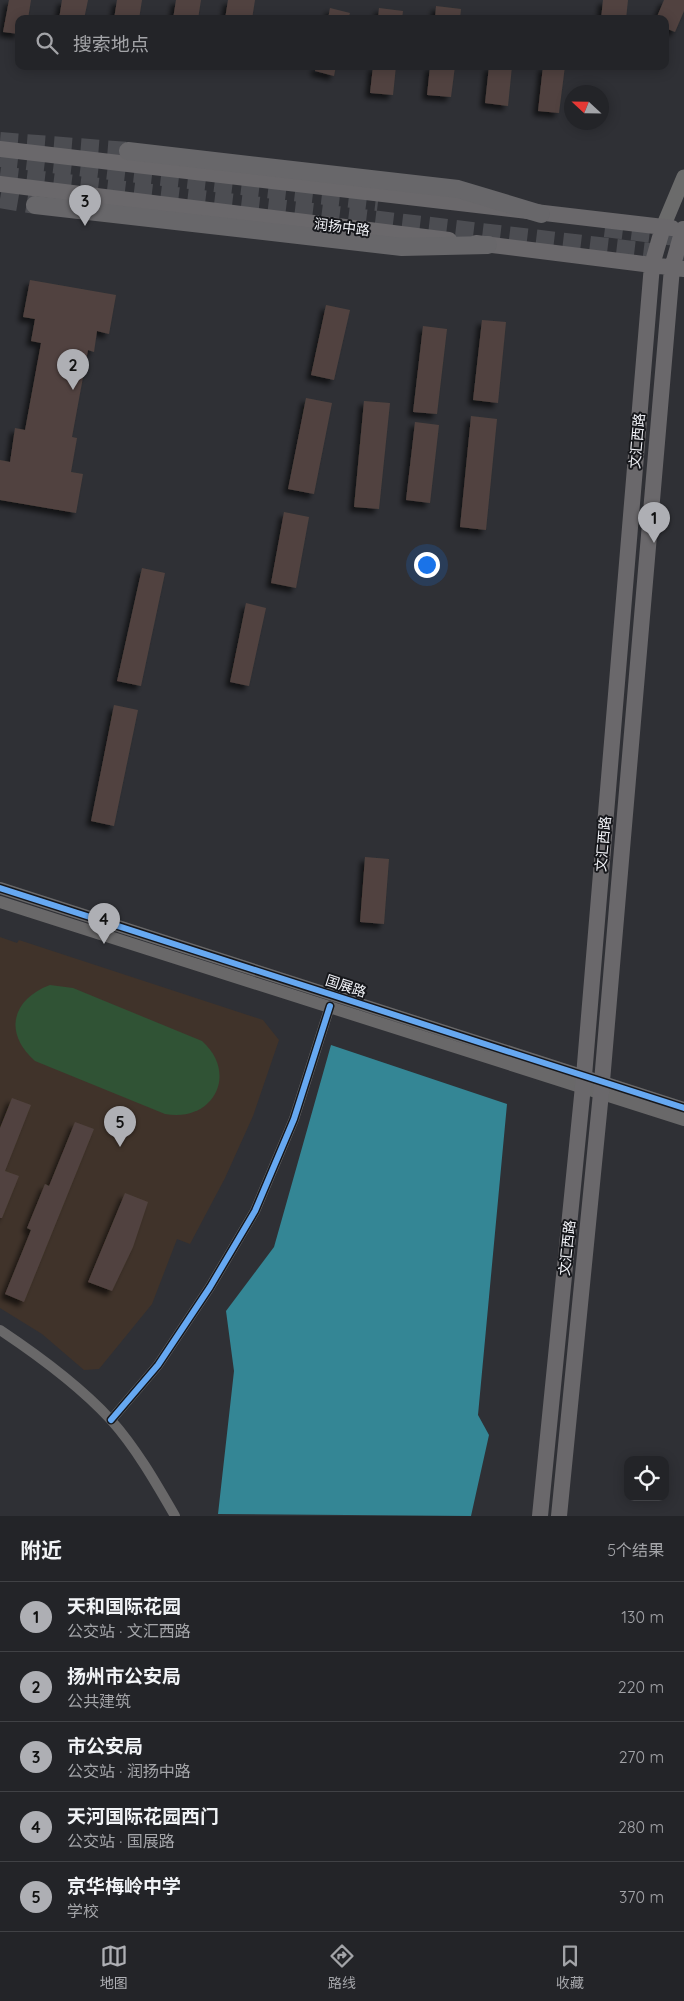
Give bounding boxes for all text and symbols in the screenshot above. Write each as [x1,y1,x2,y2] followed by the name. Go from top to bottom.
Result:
[15,15,669,70] search box
[33,29,61,57] icon: search
[73,32,149,56] text: 搜索地点
[564,85,609,130] north arrow
[69,185,101,226] pin: 3
[313,215,371,239] street label: 润扬中路
[57,349,89,390] pin: 2
[626,412,648,470] street label: 文汇西路
[638,502,670,543] pin: 1
[414,552,440,578] your location
[592,815,614,873] street label: 文汇西路
[88,903,120,944] pin: 4
[323,971,369,1001] street label: 国展路
[104,1106,136,1147] pin: 5
[555,1219,579,1277] street label: 文汇西路
[624,1456,669,1501] map controls
[624,1456,669,1501] button: locate
[20,1537,62,1563] text: 附近
[607,1540,664,1560] text: 5个结果
[67,1594,181,1618] text: 天和国际花园
[33,1607,39,1627] text: 1
[621,1607,664,1627] text: 130 m
[67,1621,191,1641] text: 公交站 · 文汇西路
[67,1664,181,1688] text: 扬州市公安局
[31,1677,41,1697] text: 2
[618,1677,664,1697] text: 220 m
[67,1691,131,1711] text: 公共建筑
[67,1734,143,1758] text: 市公安局
[32,1747,40,1767] text: 3
[619,1747,664,1767] text: 270 m
[67,1761,191,1781] text: 公交站 · 润扬中路
[67,1804,219,1828] text: 天河国际花园西门
[31,1817,41,1837] text: 4
[618,1817,664,1837] text: 280 m
[67,1831,175,1851] text: 公交站 · 国展路
[67,1874,181,1898] text: 京华梅岭中学
[31,1887,41,1907] text: 5
[619,1887,664,1907] text: 370 m
[67,1901,99,1921] text: 学校
[100,1942,128,1992] tab: 地图
[328,1942,356,1992] tab: 路线
[556,1942,584,1992] tab: 收藏

